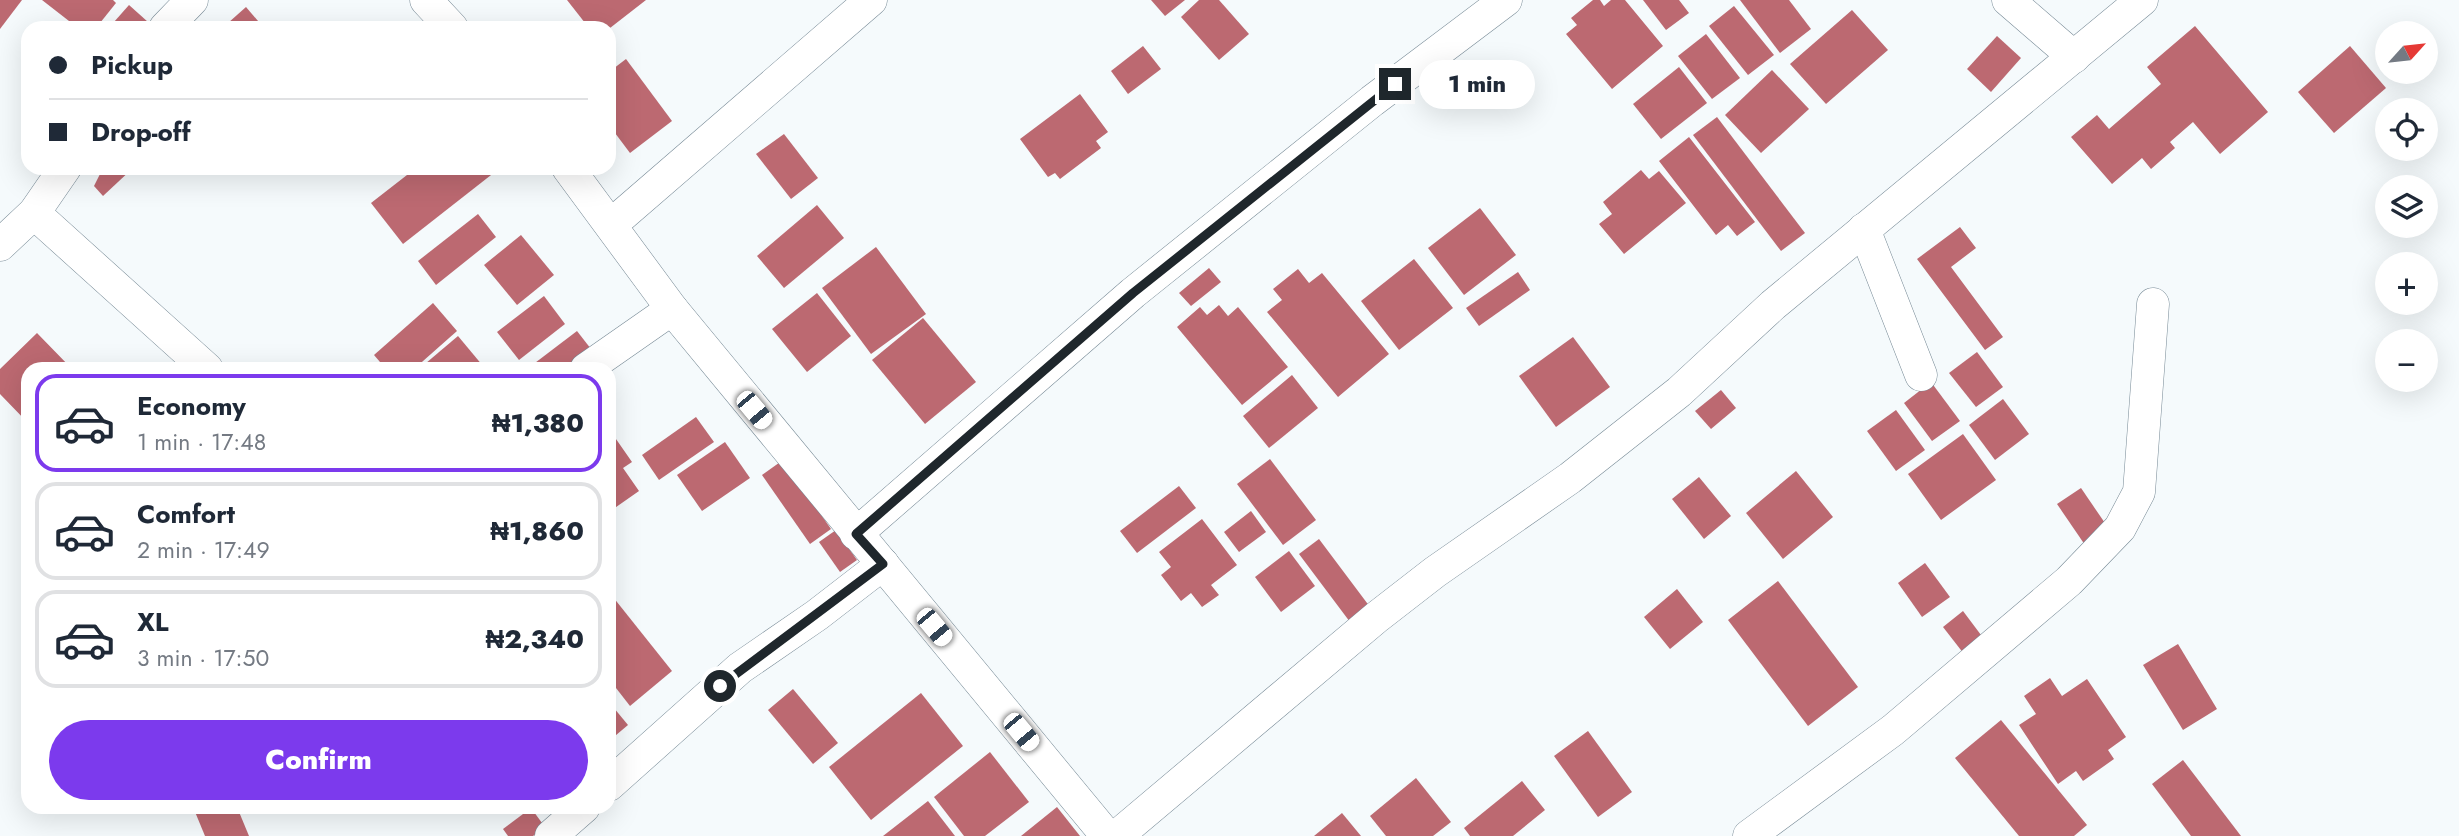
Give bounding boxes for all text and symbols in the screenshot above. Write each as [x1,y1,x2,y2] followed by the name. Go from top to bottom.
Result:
[2375,21,2438,84] north arrow
[2375,21,2438,392] map controls
[91,46,173,84] text: Pickup
[1420,60,1535,108] callout: 1 min
[1448,67,1506,101] text: 1 min
[1379,68,1411,100] route end
[2375,98,2438,161] button: locate
[91,113,191,151] text: Drop-off
[2375,175,2438,238] button: layers
[2375,252,2438,315] button: +
[2375,329,2438,392] button: −
[137,387,246,425] text: Economy
[733,387,776,433] car
[53,392,116,455] icon: car
[492,404,584,442] text: ₦1,380
[137,425,266,459] text: 1 min · 17:48
[137,495,235,533] text: Comfort
[53,500,116,563] icon: car
[490,512,584,550] text: ₦1,860
[137,533,270,567] text: 2 min · 17:49
[137,603,169,641] text: XL
[913,604,956,650] car
[53,608,116,671] icon: car
[486,620,584,658] text: ₦2,340
[137,641,269,675] text: 3 min · 17:50
[704,670,736,702] route start
[1000,709,1043,755] car
[49,720,588,800] button: Confirm

